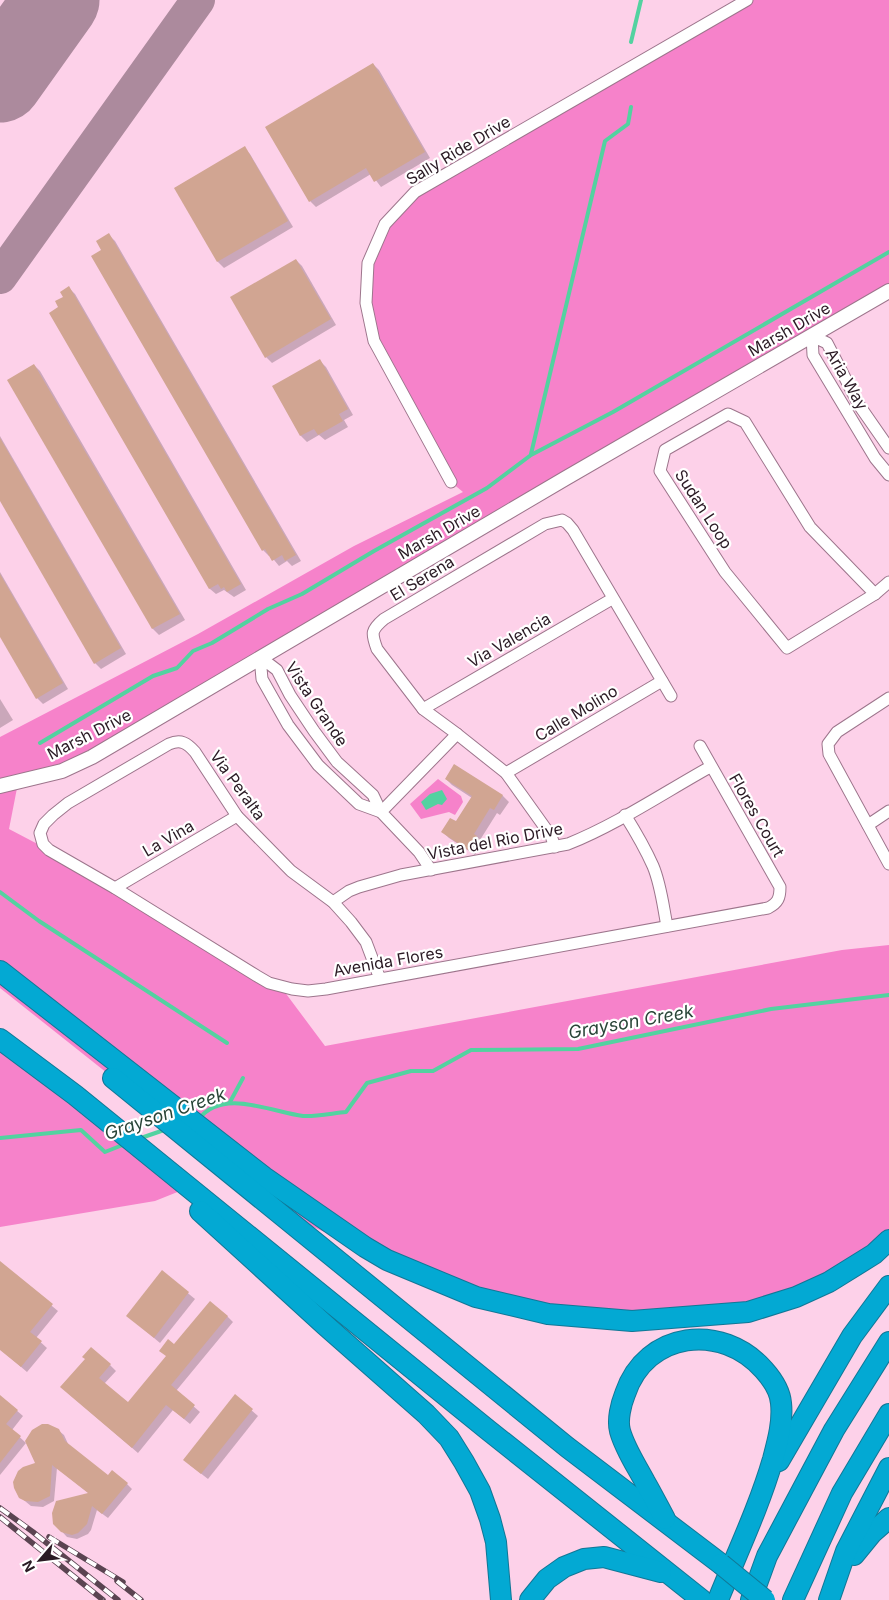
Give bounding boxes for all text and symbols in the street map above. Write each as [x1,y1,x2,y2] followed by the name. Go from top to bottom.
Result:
[402,111,514,189] street label: Sally Ride Drive
[744,297,834,361] street label: Marsh Drive
[821,345,873,413] street label: Aria Way
[671,466,737,552] street label: Sudan Loop
[394,500,484,564] street label: Marsh Drive
[386,551,458,605] street label: El Serena
[464,608,554,672] street label: Via Valencia
[281,658,353,750] street label: Vista Grande
[531,680,621,746] street label: Calle Molino
[44,704,134,764] street label: Marsh Drive
[206,746,270,824] street label: Via Peralta
[725,770,789,860] street label: Flores Court
[139,815,197,861] street label: La Vina
[426,818,564,864] street label: Vista del Rio Drive
[332,942,444,980] street label: Avenida Flores
[567,1000,696,1043] water label: Grayson Creek
[101,1083,229,1144] water label: Grayson Creek
[15,1535,65,1585] north arrow
[18,1558,38,1575] text: N

